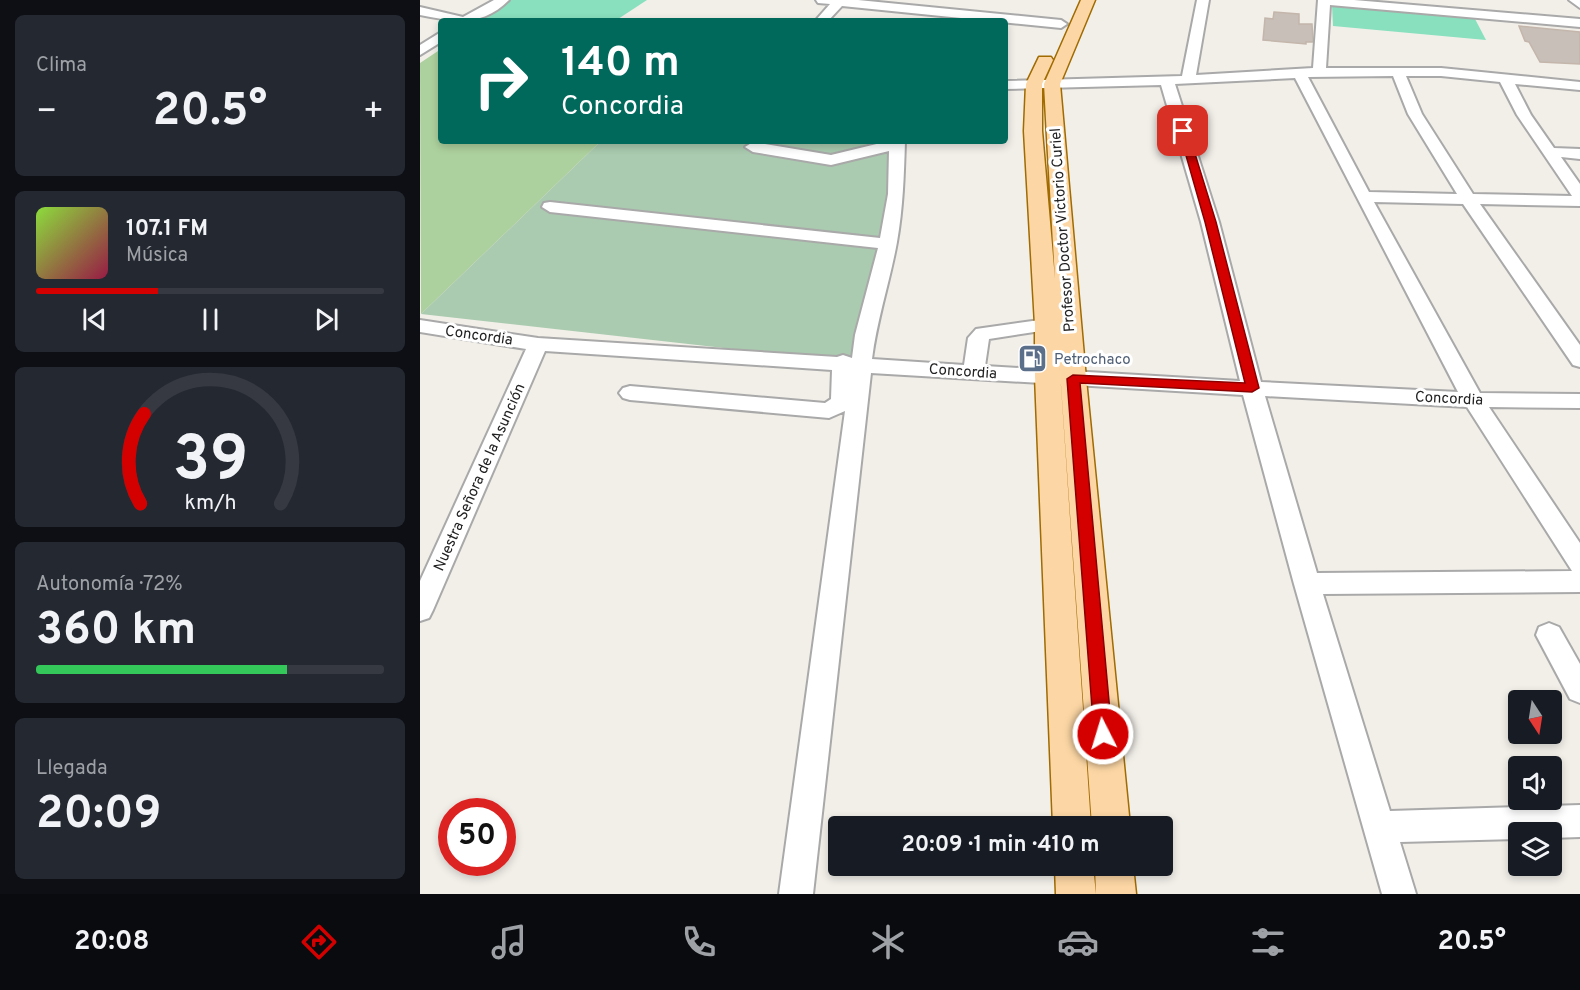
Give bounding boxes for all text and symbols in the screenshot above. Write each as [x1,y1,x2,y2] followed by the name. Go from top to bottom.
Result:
[561,38,680,91] text: 140 m
[462,42,540,120] icon: right
[36,53,87,79] text: Clima
[153,84,267,141] text: 20.5°
[561,90,684,124] text: Concordia
[36,92,57,134] text: −
[363,92,384,134] text: +
[1157,105,1208,156] pin
[1166,114,1199,147] icon: arrive
[1047,127,1080,333] street label: Profesor Doctor Victorio Curiel
[126,216,208,243] text: 107.1 FM
[126,243,188,269] text: Música
[78,303,111,336] icon: previous
[194,303,227,336] icon: pause
[310,303,343,336] icon: next
[444,322,514,351] street label: Concordia
[1017,343,1049,375] fuel station icon: Petrochaco
[1054,351,1131,370] place label: Petrochaco
[928,361,998,384] street label: Concordia
[430,381,530,574] street label: Nuestra Señora de la Asunción
[1414,388,1483,411] street label: Concordia
[172,423,248,502] text: 39
[184,490,236,517] text: km/h
[36,572,183,598] text: Autonomía · 72%
[36,603,196,660] text: 360 km
[1508,690,1562,744] north arrow
[1508,690,1562,876] map controls
[1071,702,1135,766] position arrow
[36,756,108,782] text: Llegada
[1508,756,1562,810] button: sound
[36,787,161,844] text: 20:09
[438,798,516,876] speed limit sign: 50
[1508,822,1562,876] button: layers
[901,832,1100,859] text: 20:09 · 1 min · 410 m
[298,921,340,963] icon: directions
[488,921,530,963] icon: music
[678,921,720,963] icon: phone
[867,921,909,963] icon: climate
[1057,921,1099,963] icon: car
[1247,921,1289,963] icon: filters
[74,925,150,959] text: 20:08
[1437,925,1506,959] text: 20.5°

